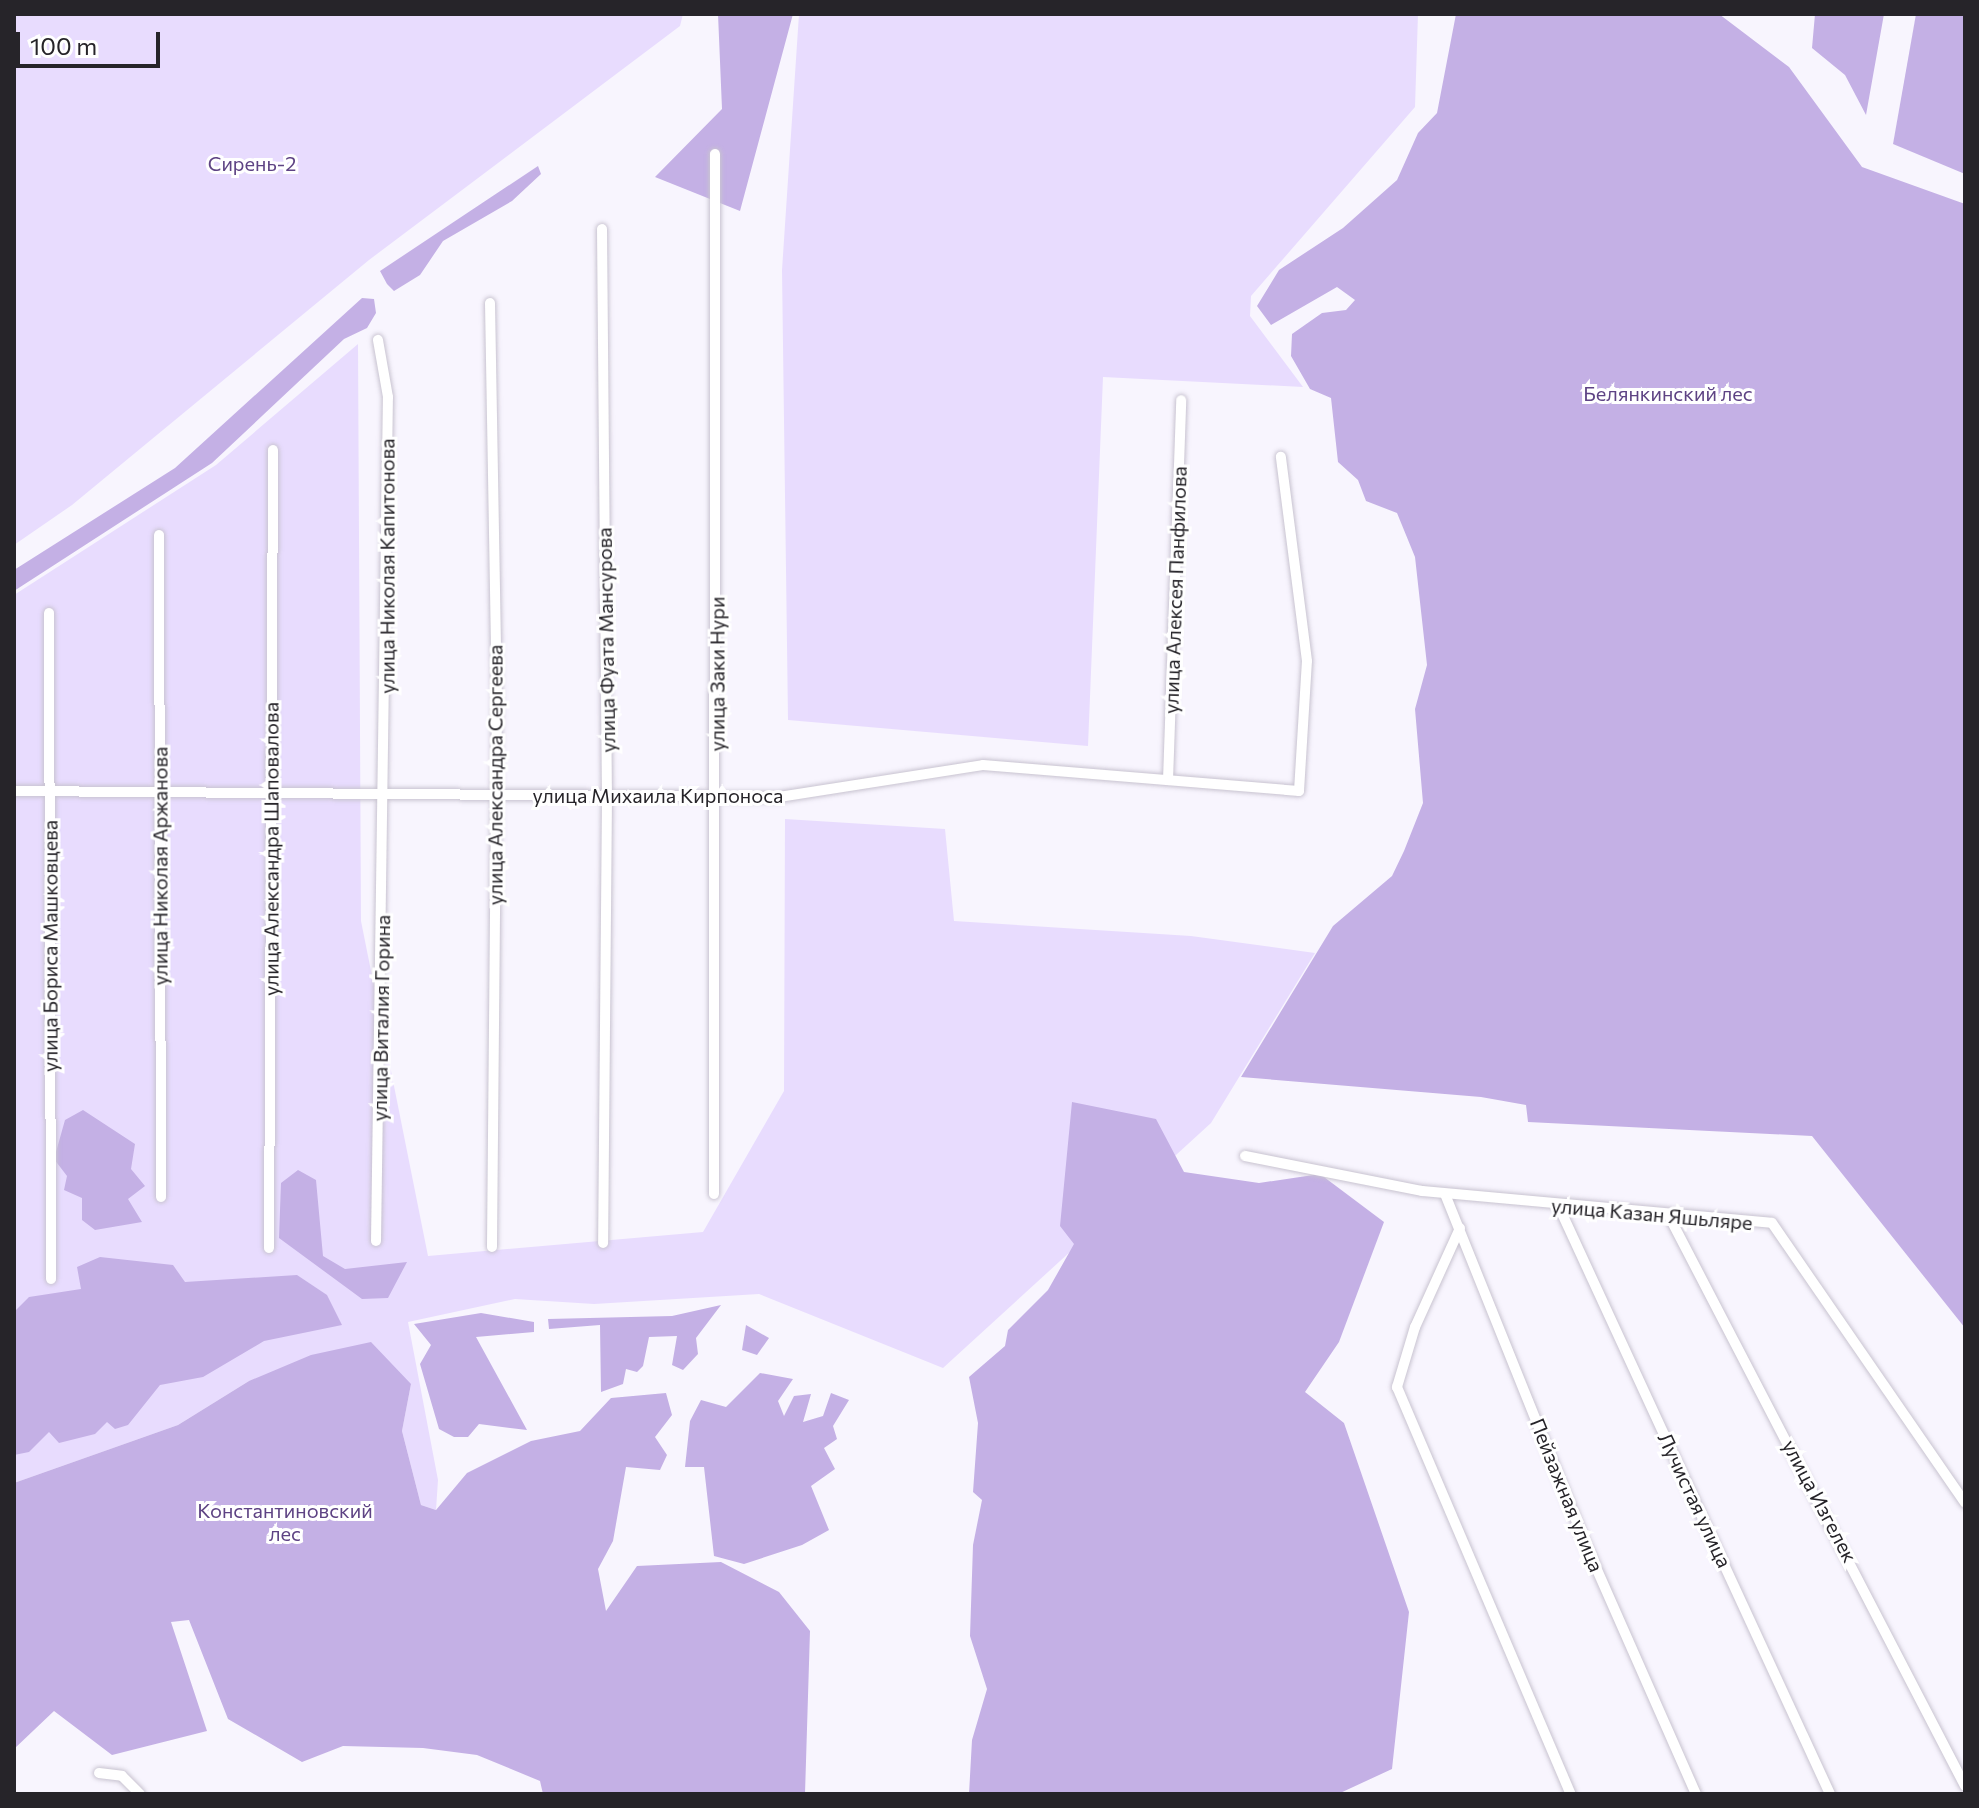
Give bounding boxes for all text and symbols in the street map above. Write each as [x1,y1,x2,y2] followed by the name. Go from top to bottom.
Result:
[20,16,164,66] scale bar
[30,31,97,60] text: 100 m
[208,151,296,175] park label: Сирень-2
[1583,381,1753,405] park label: Белянкинский лес
[375,438,399,694] street label: улица Николая Капитонова
[1159,466,1191,714] street label: улица Алексея Панфилова
[592,527,620,753] street label: улица Фуата Мансурова
[705,597,729,751] street label: улица Заки Нури
[483,645,507,905] street label: улица Александра Сергеева
[259,702,283,996] street label: улица Александра Шаповалова
[148,747,172,985] street label: улица Николая Аржанова
[533,783,783,807] street label: улица Михаила Кирпоноса
[38,820,62,1072] street label: улица Бориса Машковцева
[367,914,395,1122] street label: улица Виталия Горина
[1550,1193,1754,1235] street label: улица Казан Яшьляре
[1525,1415,1609,1575] street label: Пейзажная улица
[1653,1429,1737,1571] street label: Лучистая улица
[1778,1436,1862,1566] street label: улица Изгелек
[197,1498,373,1545] park label: Константиновский лес

